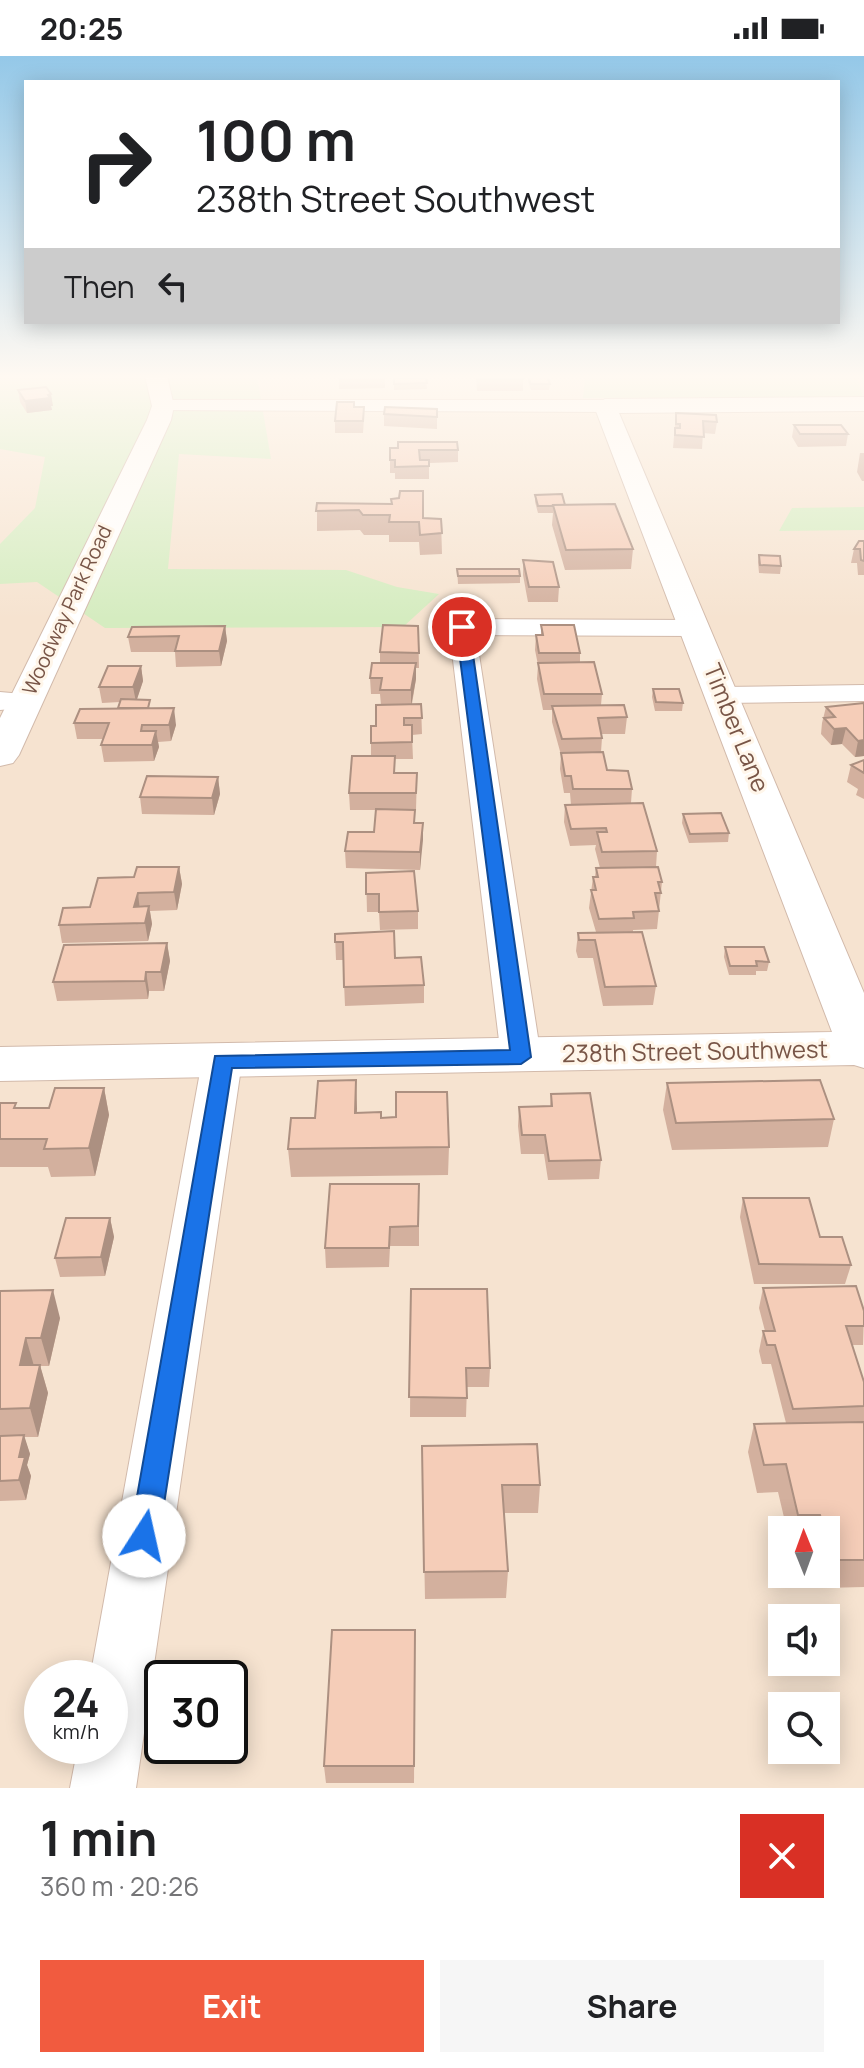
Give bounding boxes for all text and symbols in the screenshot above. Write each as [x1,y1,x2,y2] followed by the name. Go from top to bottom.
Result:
[40,8,123,49] text: 20:25
[196,101,356,178] text: 100 m
[64,112,168,216] icon: right
[196,174,595,223] text: 238th Street Southwest
[151,264,195,308] icon: left
[64,266,135,307] text: Then
[15,521,118,699] street label: Woodway Park Road
[428,593,496,661] pin
[440,605,484,649] icon: arrive
[697,658,778,797] street label: Timber Lane
[562,1032,828,1069] street label: 238th Street Southwest
[102,1494,186,1578] position arrow
[768,1516,840,1588] north arrow
[768,1516,840,1764] map controls
[768,1604,840,1676] button: sound
[144,1660,248,1764] speed limit sign: 30
[52,1674,100,1729] text: 24
[768,1692,840,1764] button: search
[53,1718,99,1745] text: km/h
[40,1805,157,1870] text: 1 min
[740,1814,824,1898] button: close
[40,1868,199,1904] text: 360 m · 20:26
[40,1960,424,2052] button: Exit
[440,1960,824,2052] button: Share

